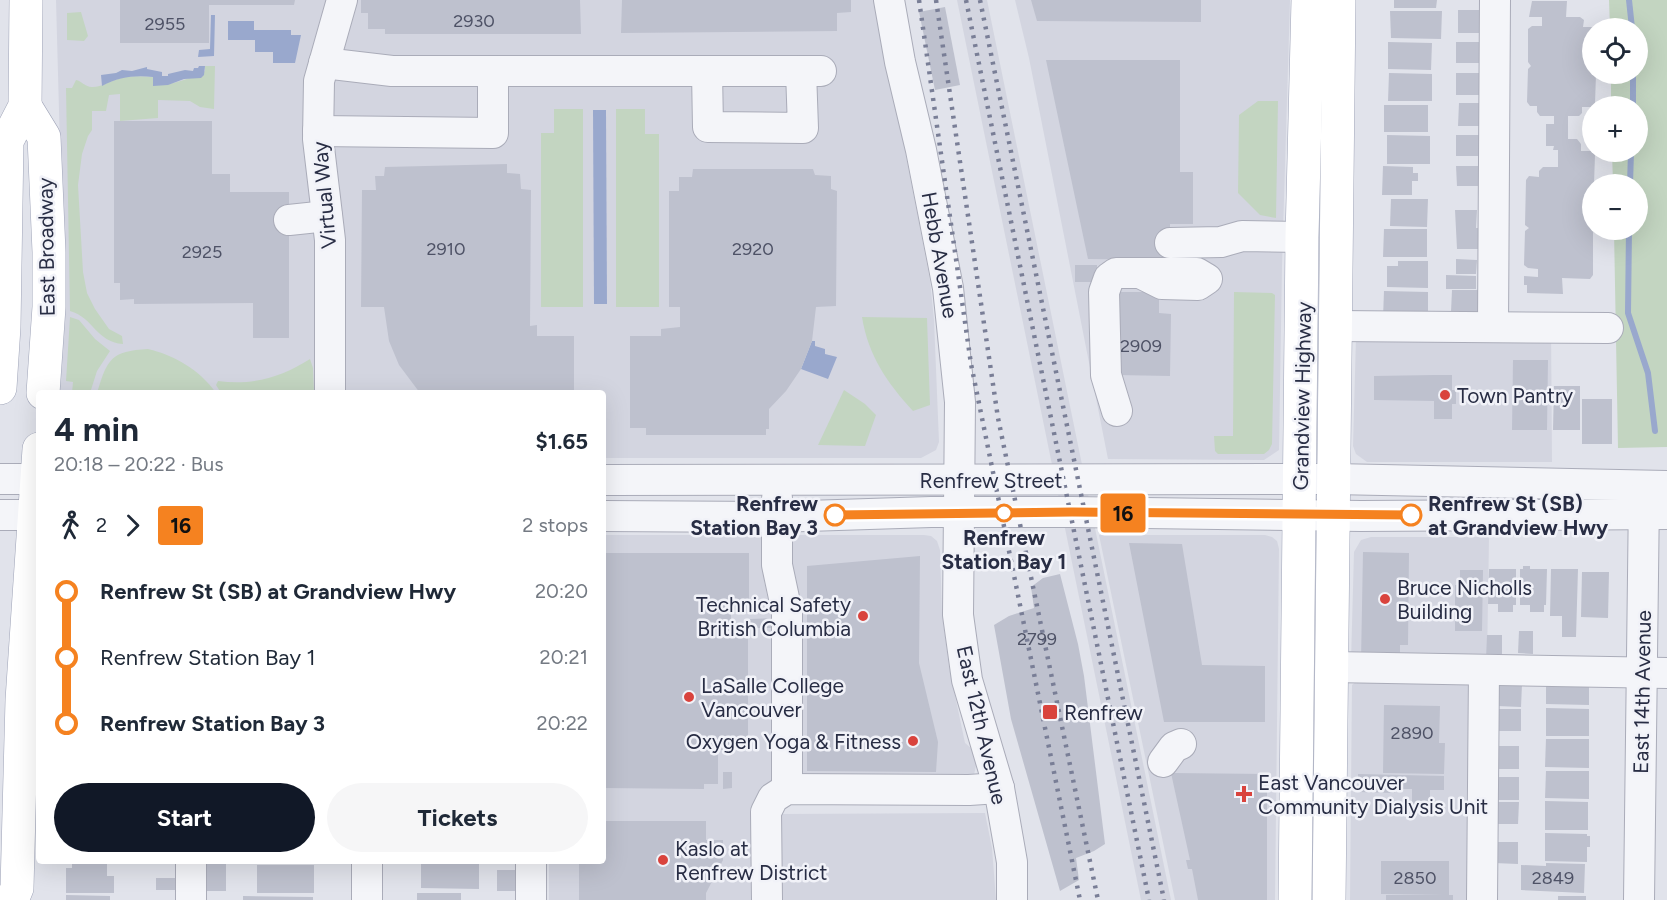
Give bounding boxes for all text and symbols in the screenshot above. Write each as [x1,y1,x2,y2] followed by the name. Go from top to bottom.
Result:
[453,10,495,32] house number: 2930
[145,13,185,35] house number: 2955
[1582,18,1648,240] map controls
[1582,18,1648,84] button: locate
[1582,96,1648,162] button: +
[307,140,341,250] street label: Virtual Way
[1582,174,1648,240] button: −
[32,177,60,317] street label: East Broadway
[917,190,963,320] street label: Hebb Avenue
[426,238,466,260] house number: 2910
[732,238,774,260] house number: 2920
[182,241,222,263] house number: 2925
[1288,301,1316,491] street label: Grandview Highway
[1120,335,1162,357] house number: 2909
[1457,383,1573,408] place label: Town Pantry
[1438,388,1452,402] marker: Town Pantry
[54,410,139,449] text: 4 min
[536,428,588,455] text: $1.65
[54,452,224,476] text: 20:18 – 20:22 · Bus
[920,468,1062,493] street label: Renfrew Street
[690,491,818,540] place label: Renfrew Station Bay 3
[1428,491,1609,540] place label: Renfrew St (SB) at Grandview Hwy
[1096,494,1150,532] line badge: 16
[1112,501,1134,526] text: 16
[824,504,846,526] marker: Renfrew Station Bay 3
[995,504,1013,522] marker: Renfrew Station Bay 1
[1400,504,1422,526] marker: Renfrew St (SB) at Grandview Hwy
[54,509,87,542] icon: walk
[116,509,149,542] icon: forward
[96,513,107,537] text: 2
[170,513,191,538] text: 16
[522,513,588,537] text: 2 stops
[942,525,1066,574] place label: Renfrew Station Bay 1
[1397,575,1532,624] place label: Bruce Nicholls Building
[100,578,456,605] text: Renfrew St (SB) at Grandview Hwy
[535,579,588,603] text: 20:20
[696,592,851,641] place label: Technical Safety British Columbia
[1378,592,1392,606] marker: Bruce Nicholls Building
[856,609,870,623] marker: Technical Safety British Columbia
[1628,610,1656,774] street label: East 14th Avenue
[1017,628,1057,650] house number: 2799
[952,643,1012,807] street label: East 12th Avenue
[100,644,315,671] text: Renfrew Station Bay 1
[540,645,588,669] text: 20:21
[701,673,844,722] place label: LaSalle College Vancouver
[682,690,696,704] marker: LaSalle College Vancouver
[1064,700,1143,725] place label: Renfrew
[1041,703,1059,721] marker: Renfrew
[100,710,325,737] text: Renfrew Station Bay 3
[537,711,588,735] text: 20:22
[1391,722,1433,744] house number: 2890
[686,729,901,754] place label: Oxygen Yoga & Fitness
[906,734,920,748] marker: Oxygen Yoga & Fitness
[1258,770,1488,819] place label: East Vancouver Community Dialysis Unit
[54,783,315,852] button: Start
[327,783,588,852] button: Tickets
[1235,785,1253,803] marker: East Vancouver Community Dialysis Unit
[675,836,827,885] place label: Kaslo at Renfrew District
[656,853,670,867] marker: Kaslo at Renfrew District
[1393,867,1437,889] house number: 2850
[1532,867,1574,889] house number: 2849

